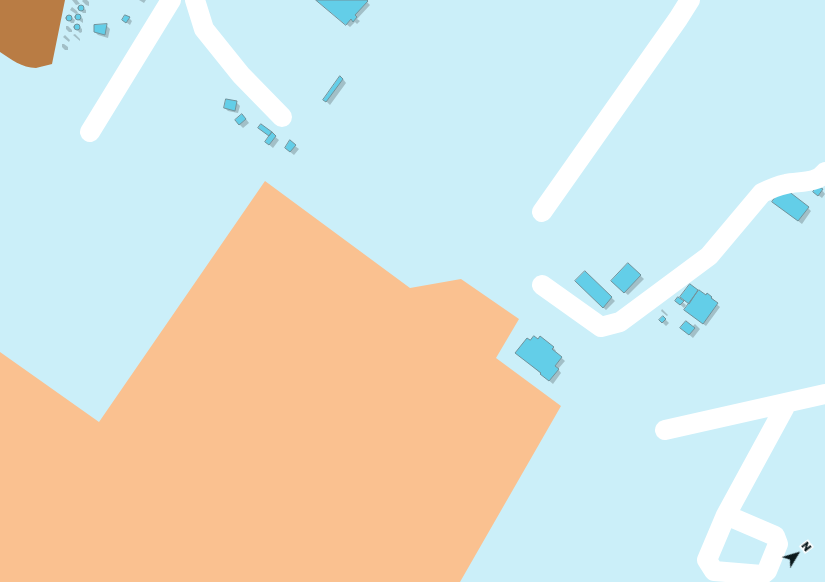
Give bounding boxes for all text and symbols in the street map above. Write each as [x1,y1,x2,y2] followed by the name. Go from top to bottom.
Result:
[777,534,817,574] north arrow
[799,539,815,554] text: N

